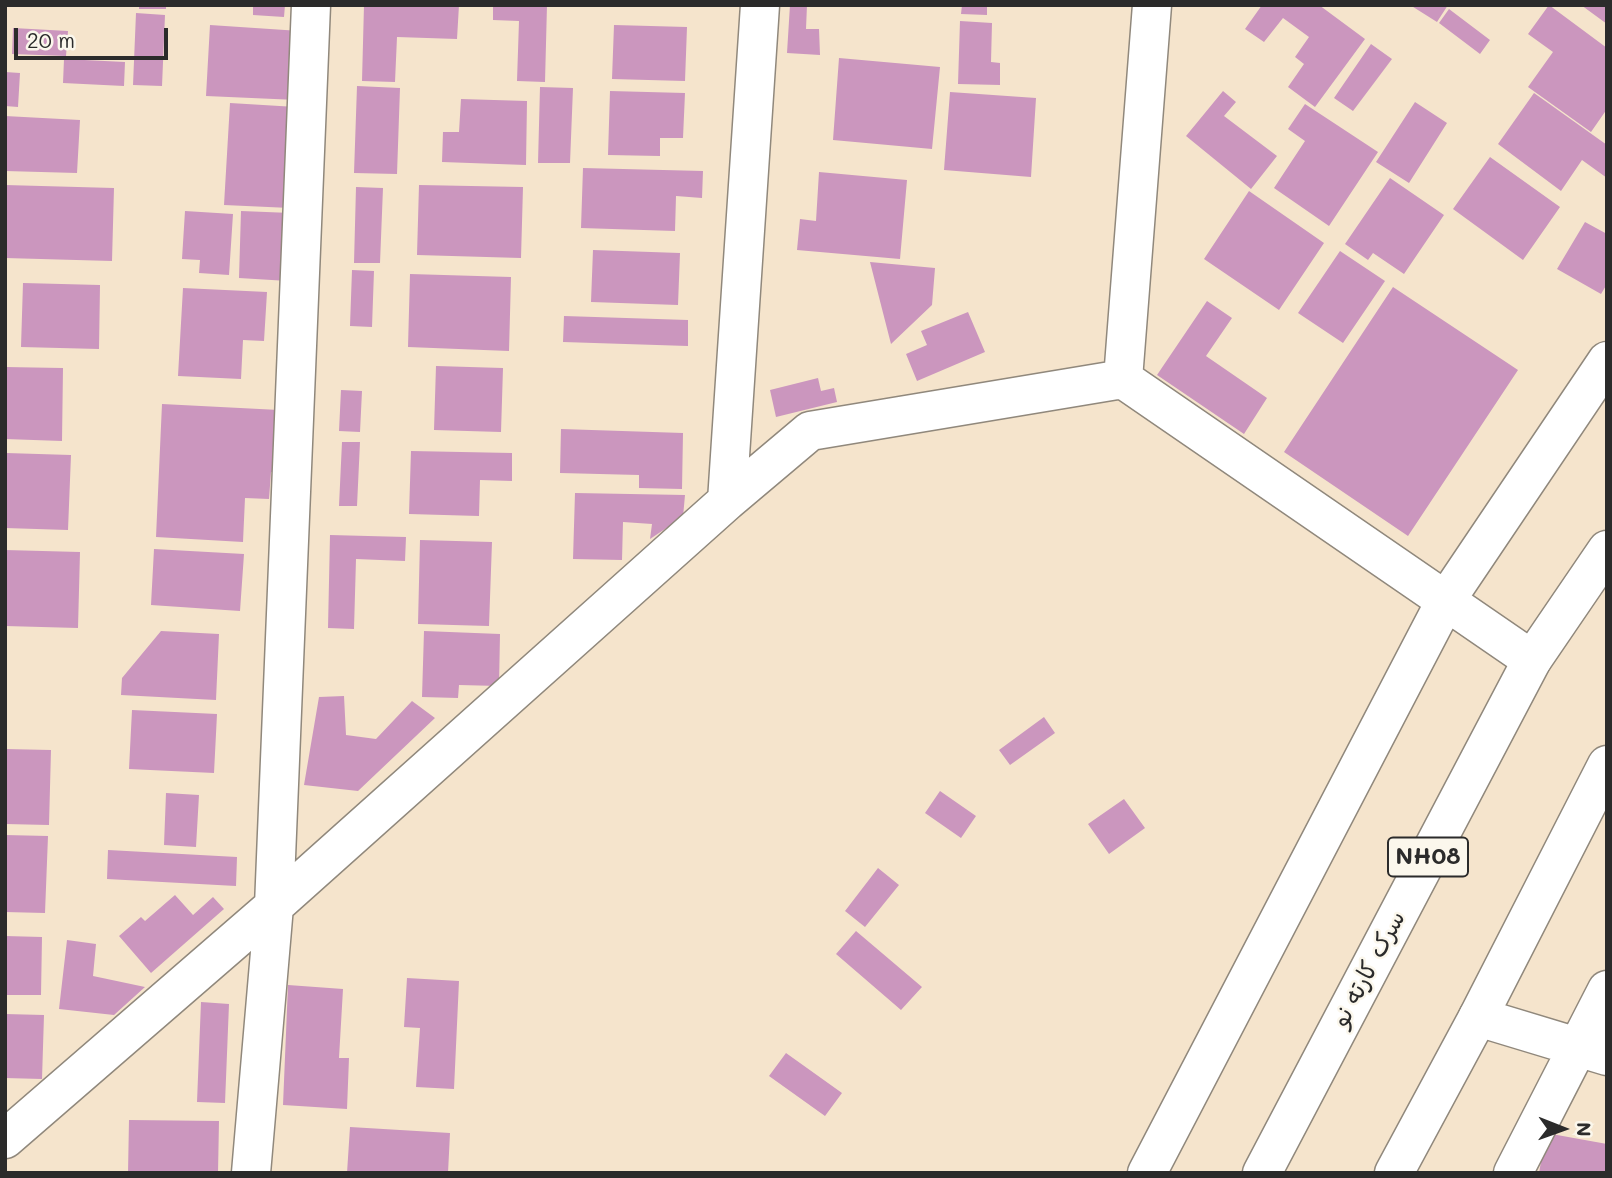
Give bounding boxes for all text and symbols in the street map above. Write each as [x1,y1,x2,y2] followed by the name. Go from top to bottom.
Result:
[18,14,172,58] scale bar
[27,26,75,53] text: 20 m
[1388,838,1468,876] road number: NH08
[1326,906,1412,1032] street label: سرک کارته نو
[1528,1094,1598,1164] north arrow
[1572,1122,1597,1137] text: N

